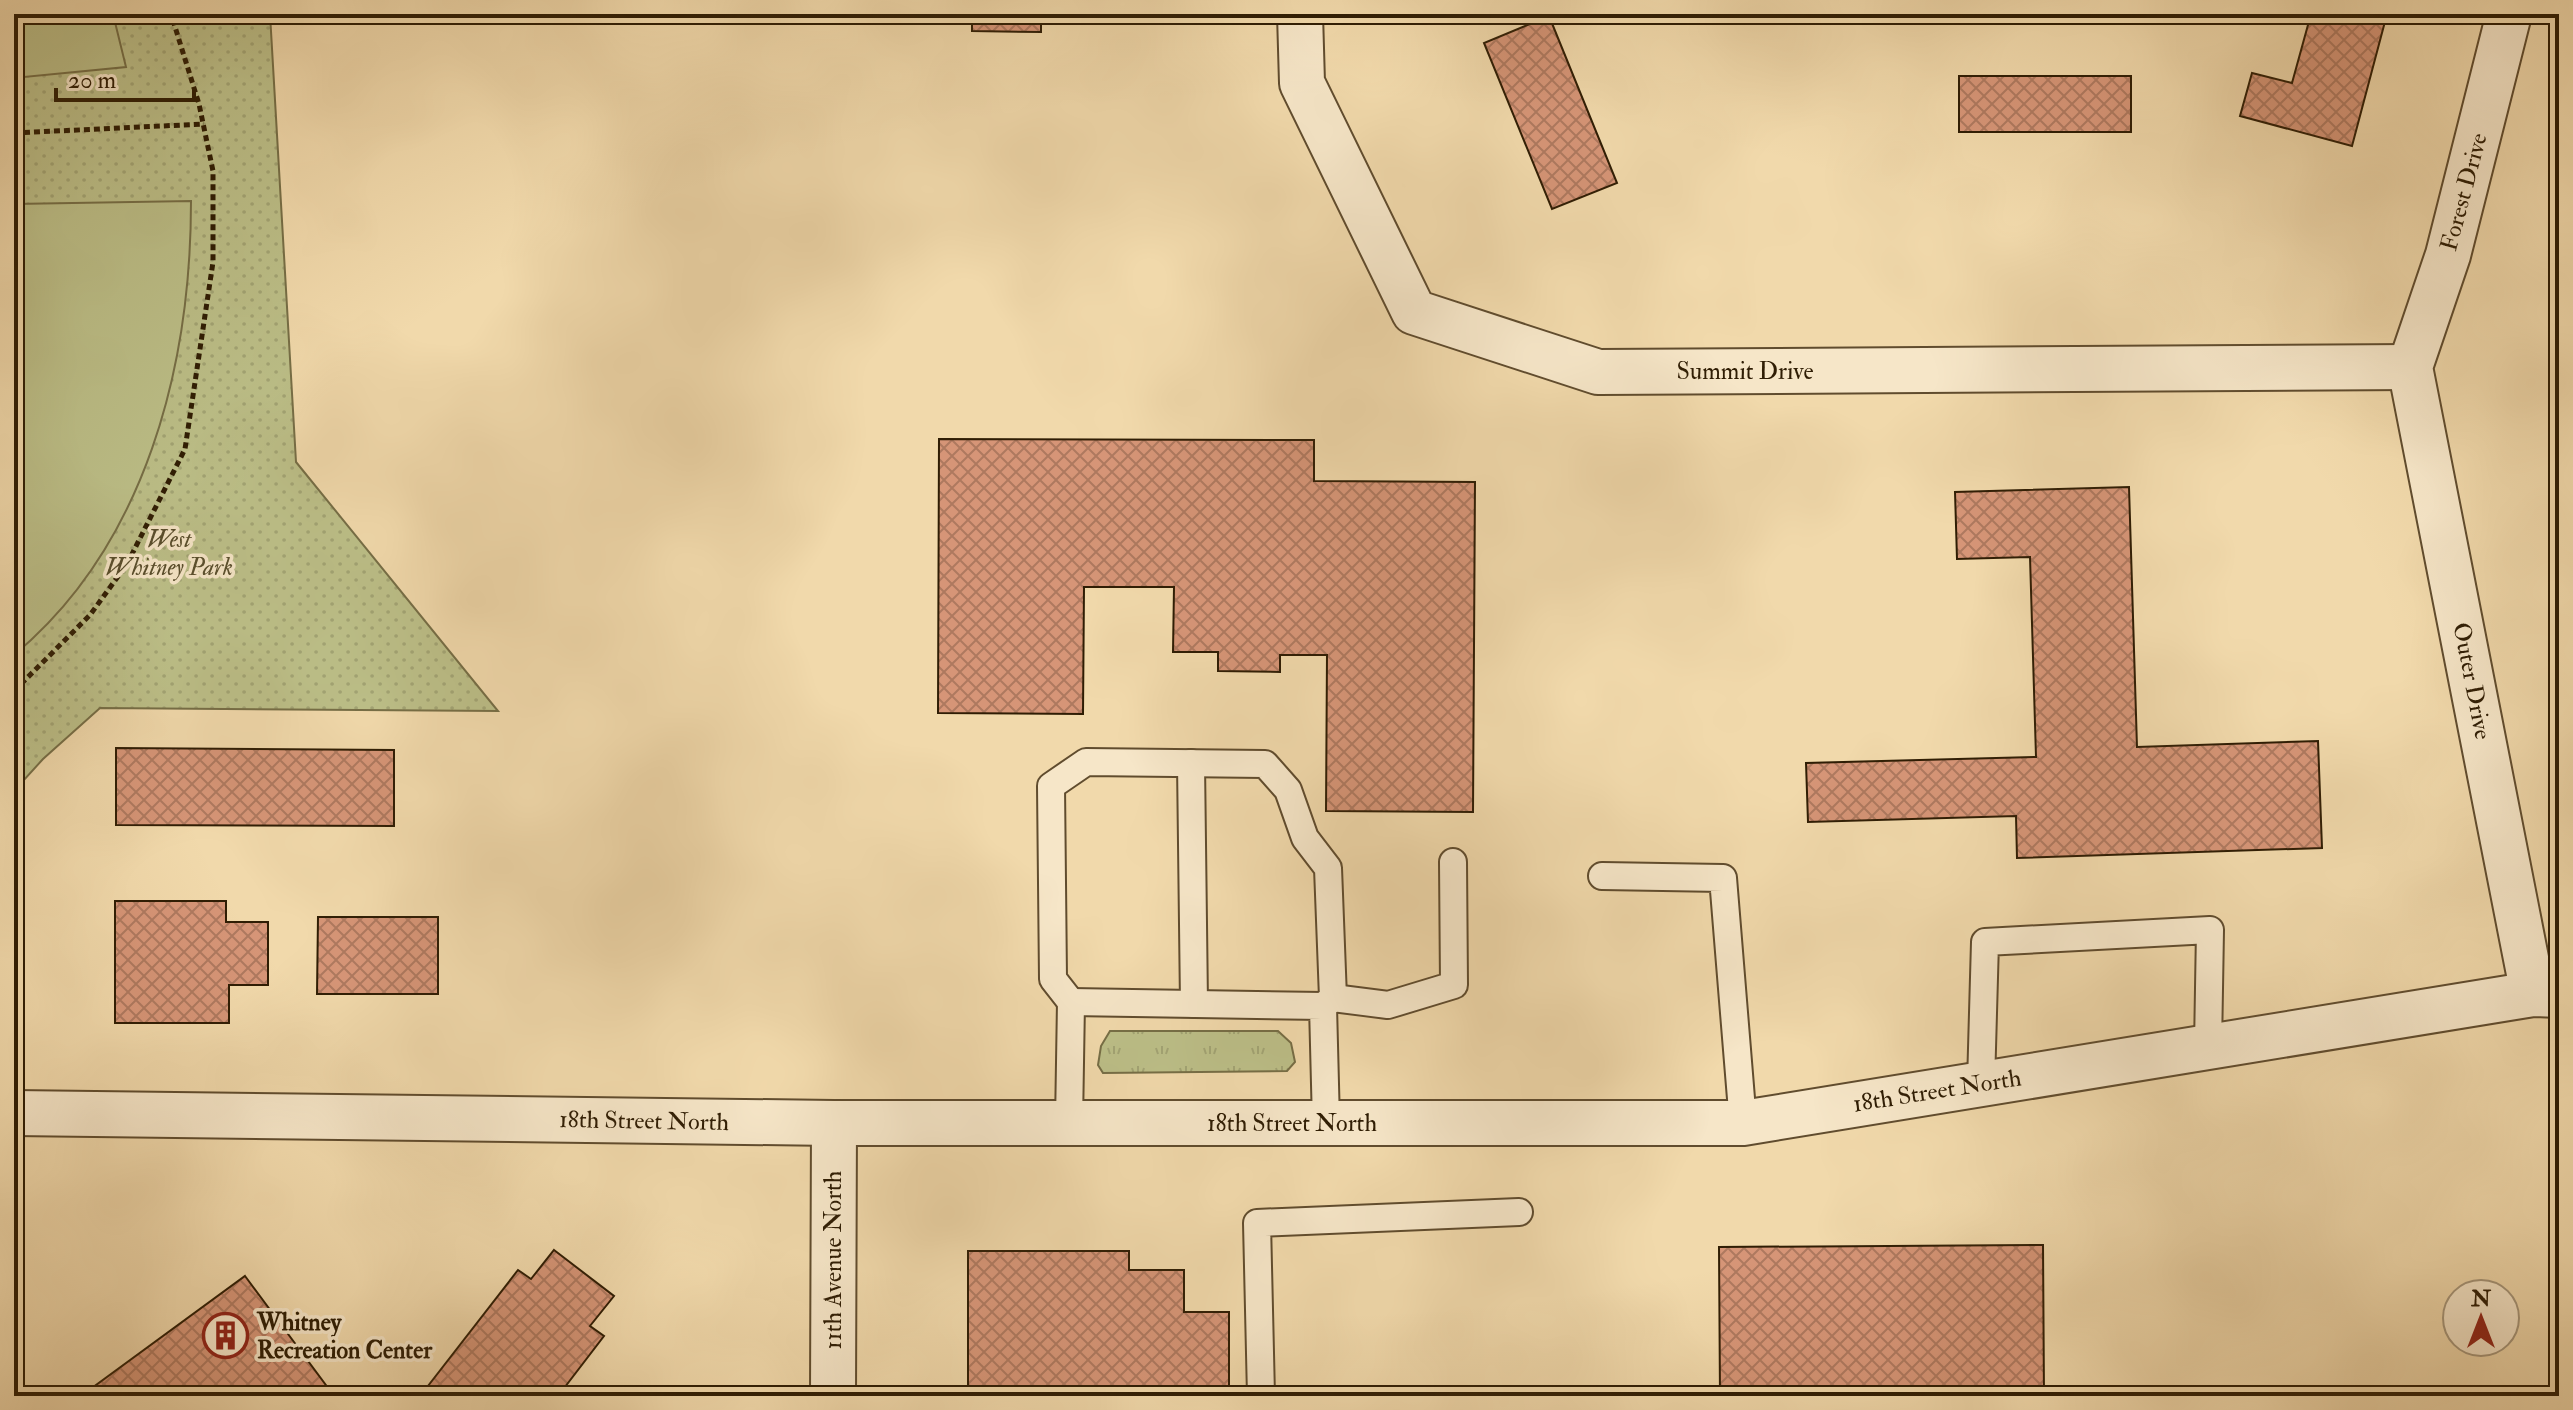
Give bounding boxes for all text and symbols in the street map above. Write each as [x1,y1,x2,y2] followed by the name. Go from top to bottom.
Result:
[56,52,194,102] scale bar
[68,65,117,96] text: 20 m
[2433,130,2495,254] street label: Forest Drive
[1677,356,1813,387] street label: Summit Drive
[105,524,233,583] park label: West Whitney Park
[2445,620,2499,742] street label: Outer Drive
[1851,1062,2024,1120] street label: 18th Street North
[559,1104,730,1138] street label: 18th Street North
[1207,1108,1377,1139] street label: 18th Street North
[818,1170,849,1349] street label: 11th Avenue North
[2441,1278,2521,1358] north arrow
[2470,1285,2491,1313] text: N
[256,1307,433,1366] place label: Whitney Recreation Center
[202,1312,250,1360] building icon: Whitney Recreation Center

